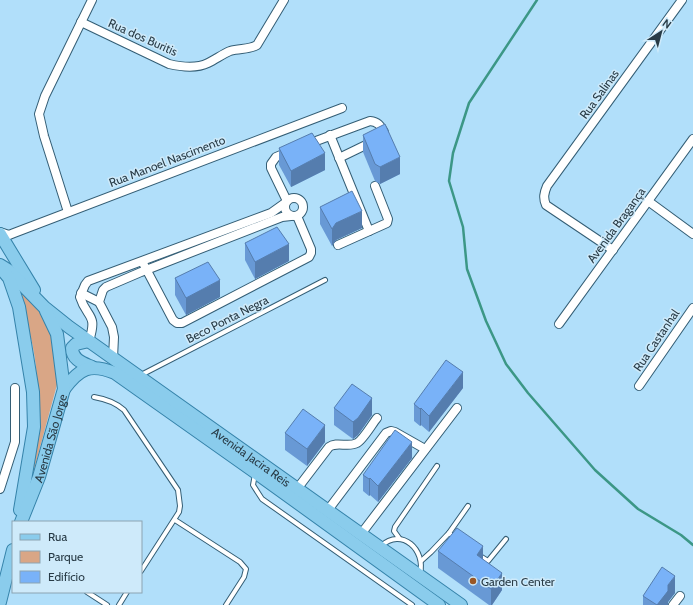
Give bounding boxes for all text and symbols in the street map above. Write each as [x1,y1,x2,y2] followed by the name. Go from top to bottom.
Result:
[641,12,681,52] north arrow
[106,15,180,59] street label: Rua dos Buritis
[660,16,674,32] text: N
[576,66,622,122] street label: Rua Salinas
[107,132,228,190] street label: Rua Manoel Nascimento
[584,184,649,266] street label: Avenida Bragança
[183,292,271,346] street label: Beco Ponta Negra
[630,306,682,374] street label: Rua Castanhal
[30,392,70,484] street label: Avenida São Jorge
[209,424,294,490] street label: Avenida Jacira Reis
[12,521,142,593] legend
[48,529,67,544] text: Rua
[48,549,83,564] text: Parque
[48,569,85,584] text: Edifício
[481,574,555,589] place label: Garden Center
[468,576,478,586] marker: Garden Center

